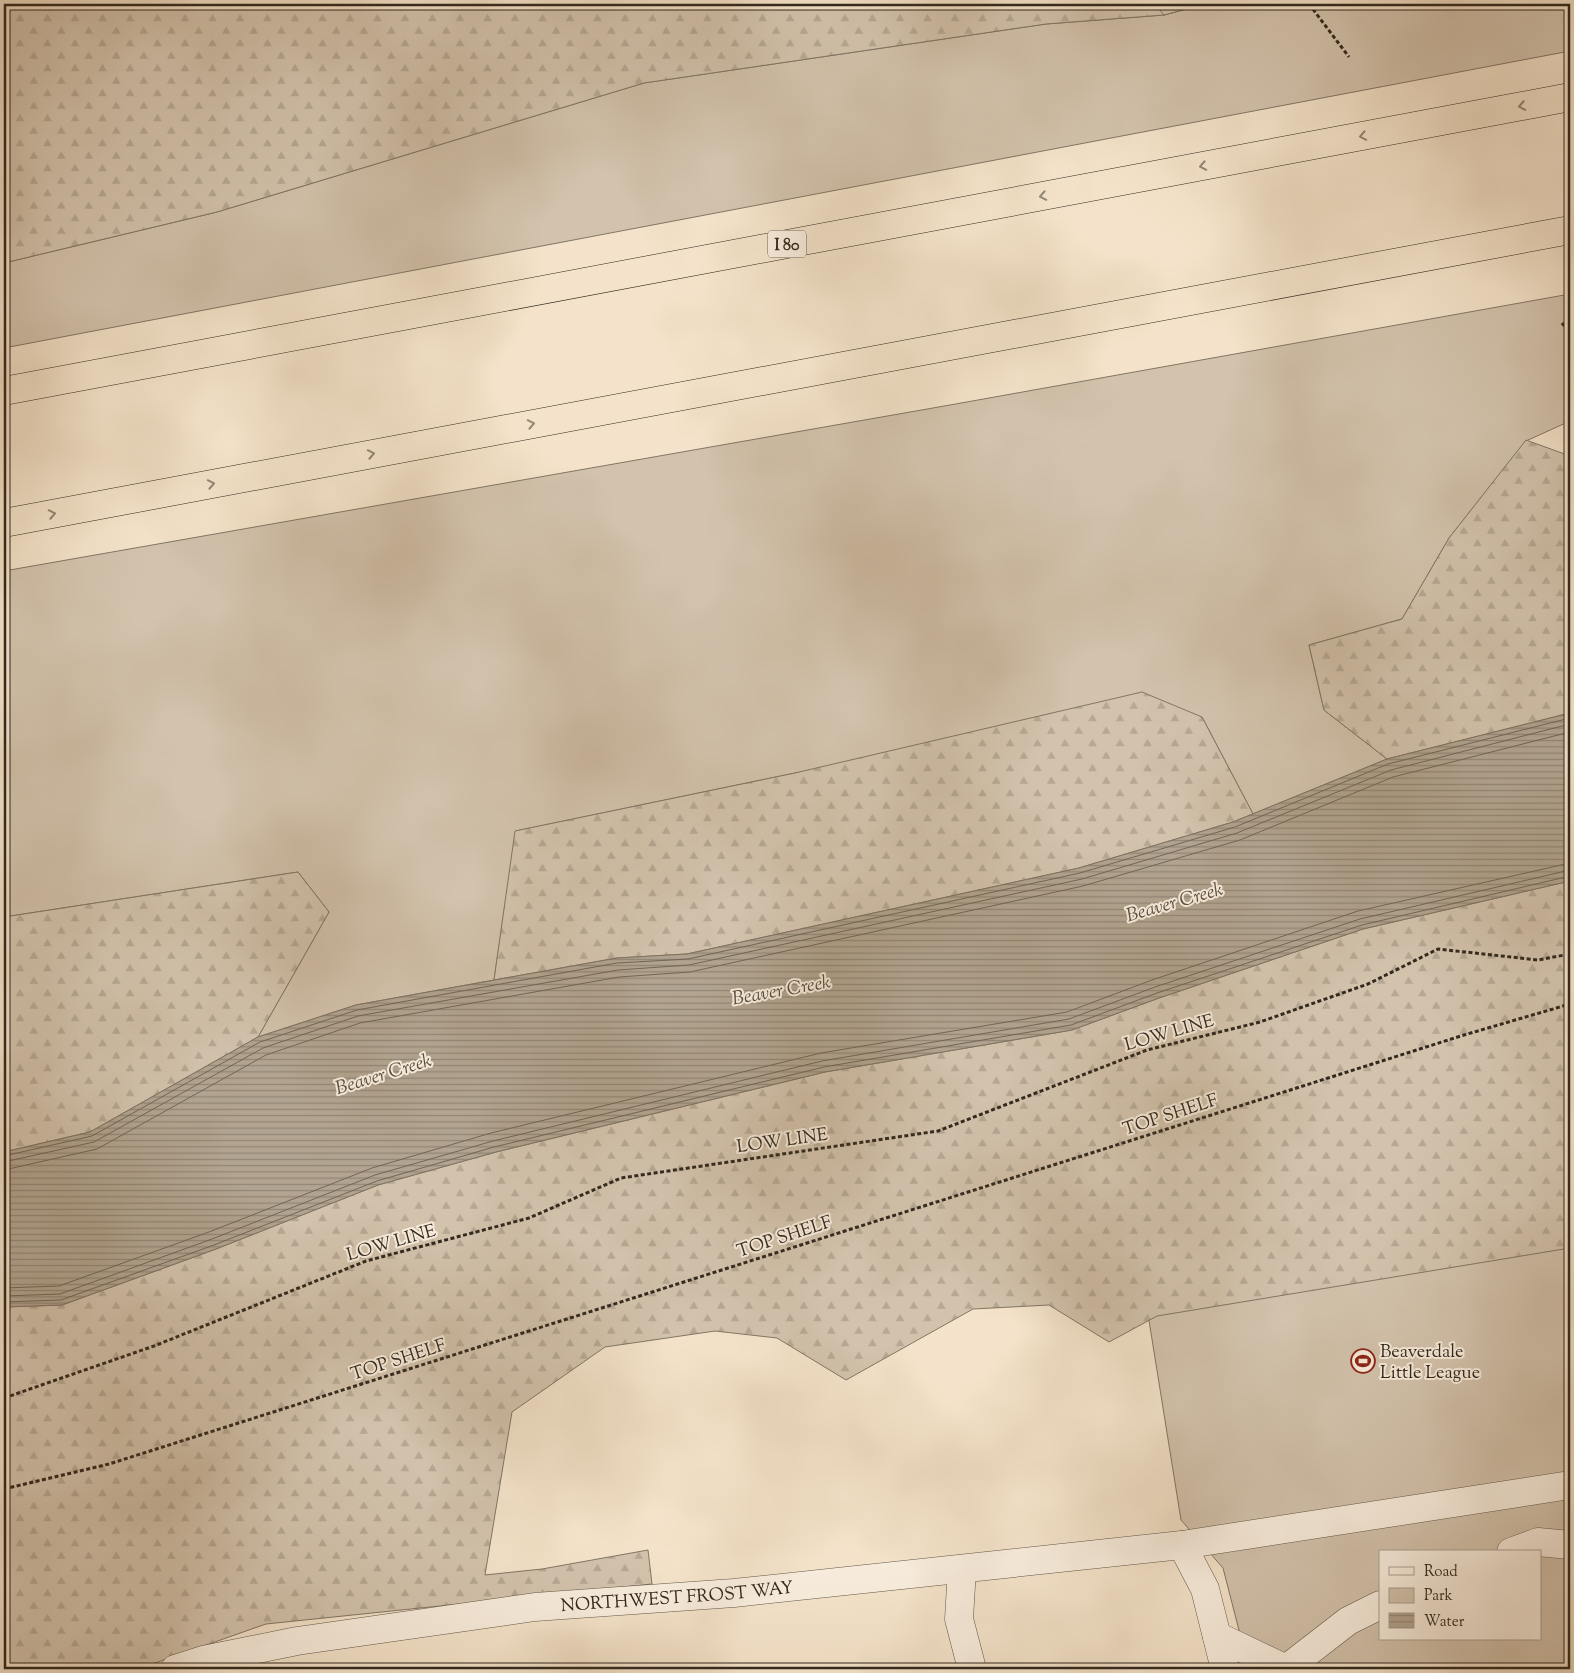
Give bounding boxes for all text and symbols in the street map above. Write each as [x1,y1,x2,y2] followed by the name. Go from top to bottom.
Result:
[1518,100,1527,111] one-way arrow
[1358,130,1367,141] one-way arrow
[1199,160,1207,171] one-way arrow
[1039,190,1048,201] one-way arrow
[768,230,806,258] road number: I 80
[526,420,535,430] one-way arrow
[367,450,376,460] one-way arrow
[207,479,216,490] one-way arrow
[47,509,56,519] one-way arrow
[1123,877,1227,930] water label: Beaver Creek
[730,969,833,1013] water label: Beaver Creek
[1122,1009,1217,1059] street label: LOW LINE
[332,1048,436,1103] water label: Beaver Creek
[1120,1088,1222,1144] street label: TOP SHELF
[735,1123,830,1161] street label: LOW LINE
[734,1210,836,1266] street label: TOP SHELF
[344,1219,439,1269] street label: LOW LINE
[348,1333,450,1389] street label: TOP SHELF
[1380,1340,1480,1387] place label: Beaverdale Little League
[1350,1348,1376,1374] sports icon: Beaverdale Little League
[1379,1550,1542,1640] legend
[1424,1562,1458,1583] text: Road
[560,1576,795,1620] street label: NORTHWEST FROST WAY
[1424,1586,1453,1607] text: Park
[1424,1612,1465,1633] text: Water

